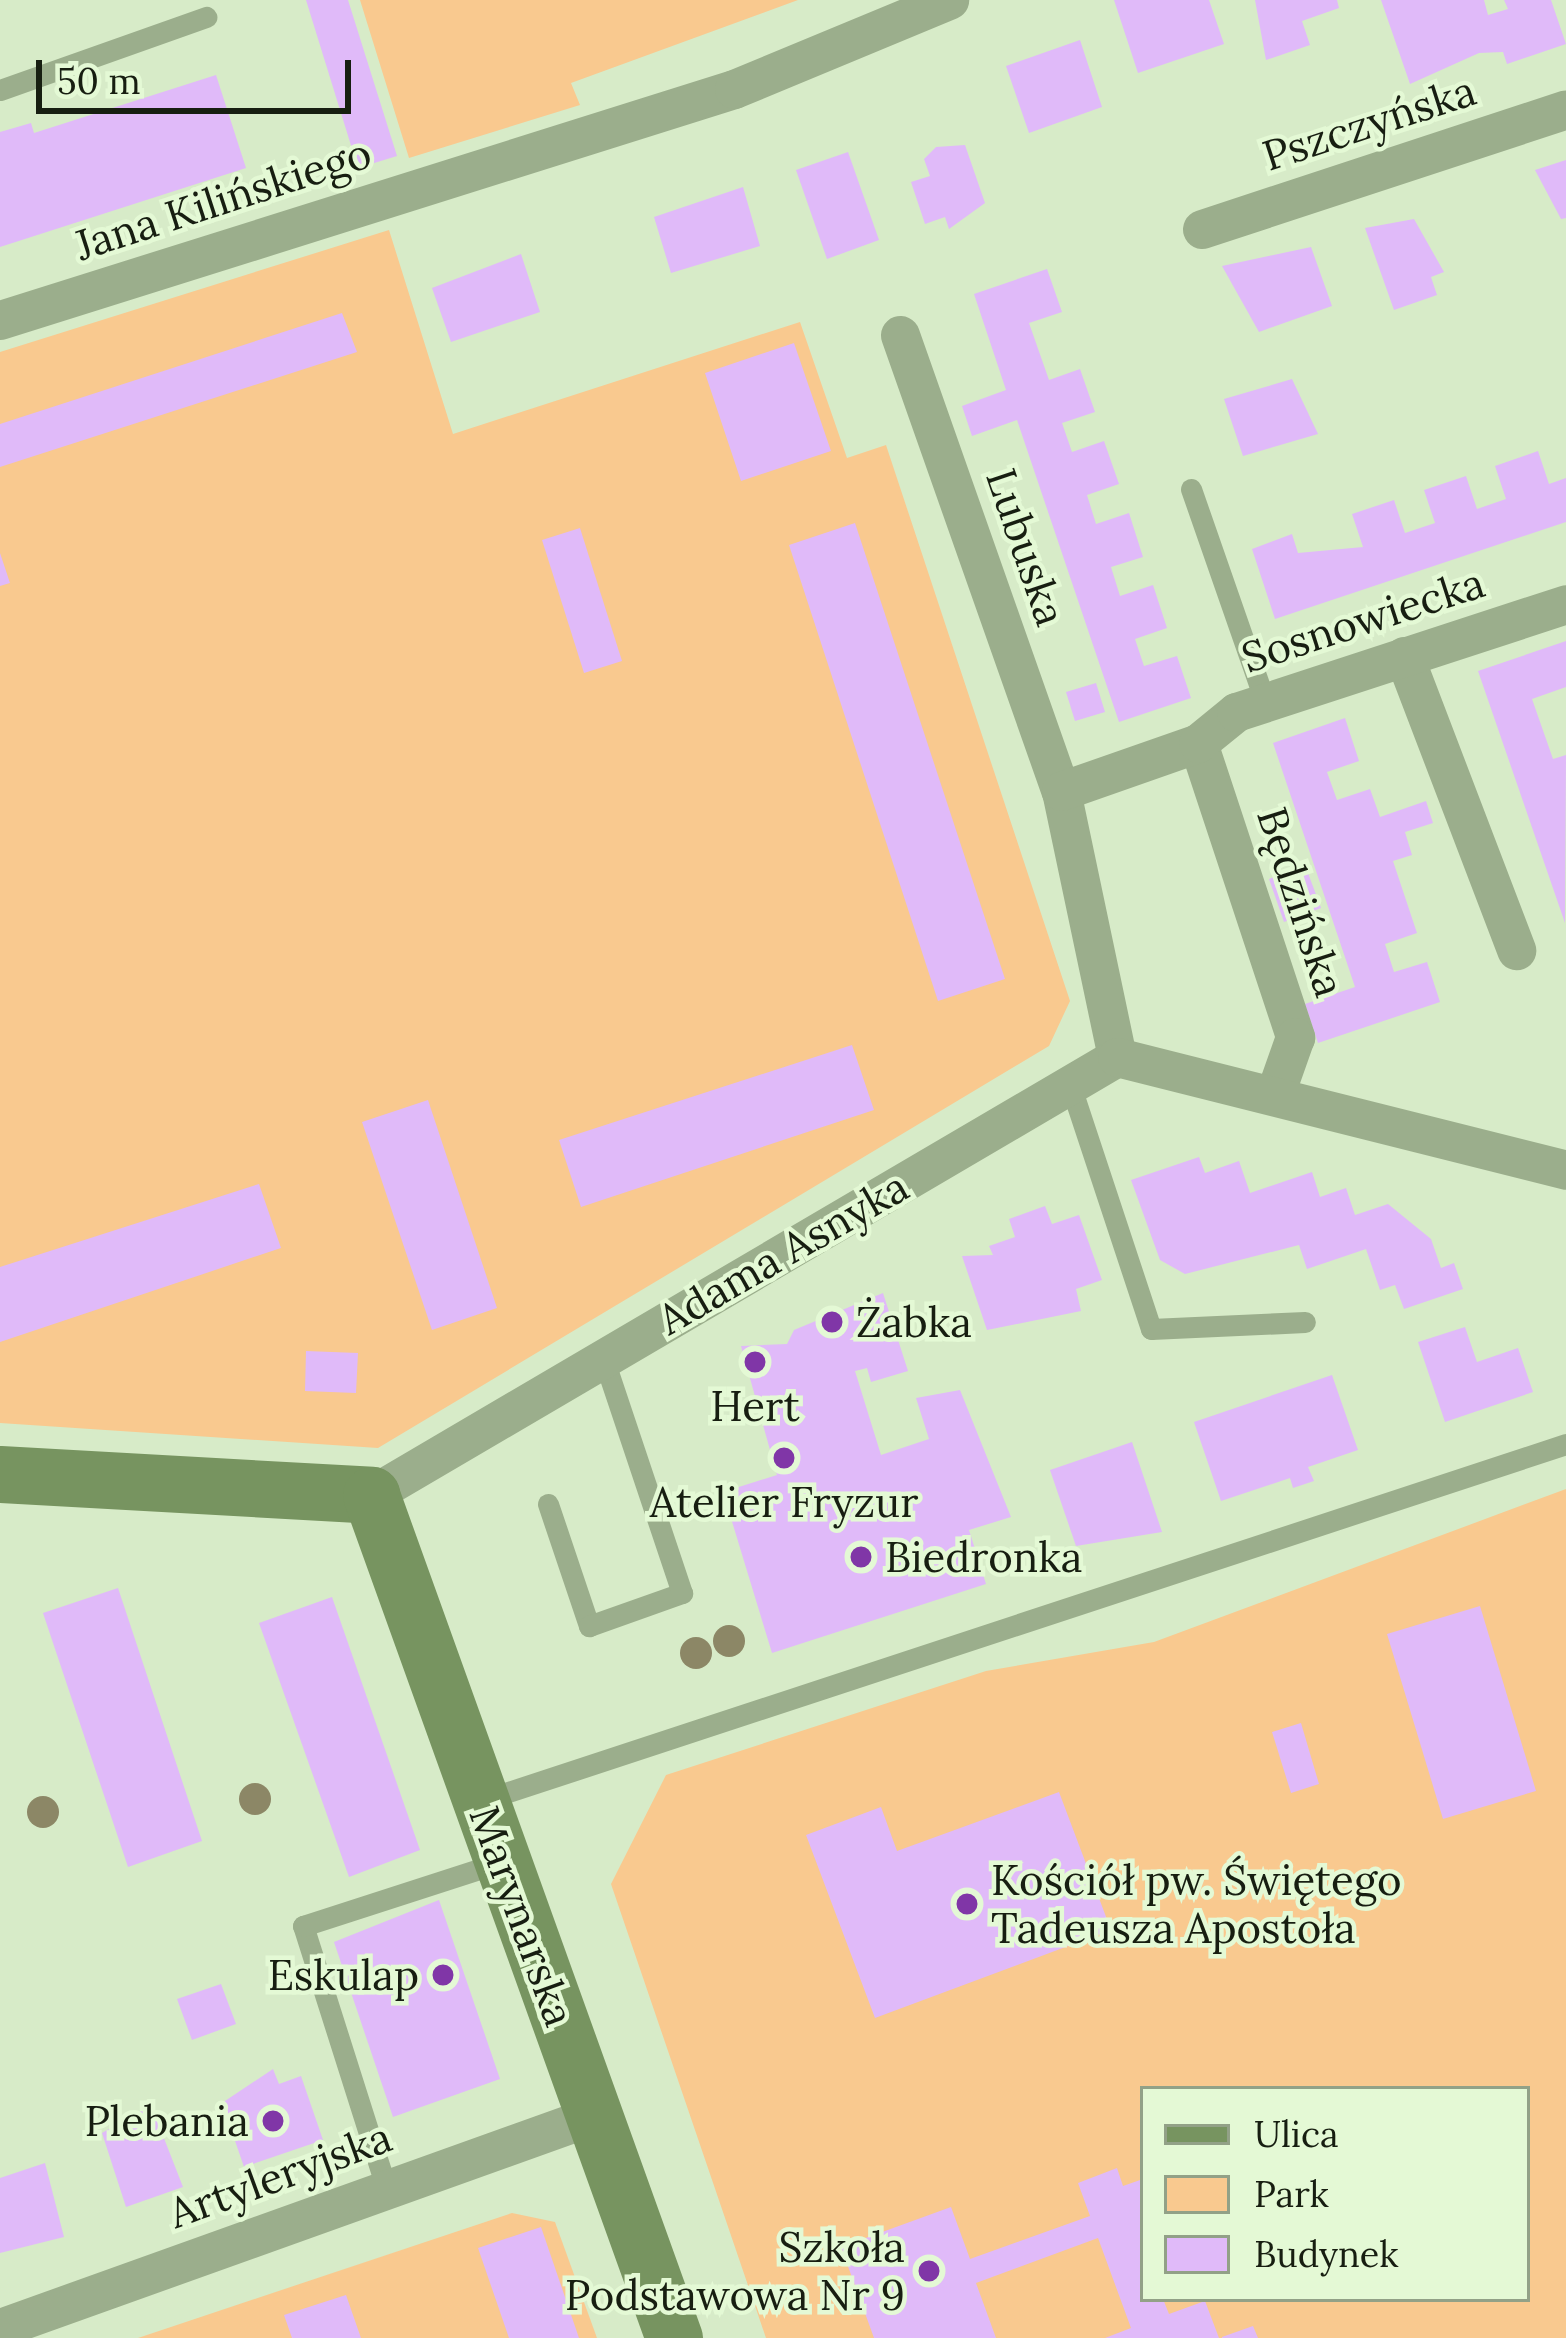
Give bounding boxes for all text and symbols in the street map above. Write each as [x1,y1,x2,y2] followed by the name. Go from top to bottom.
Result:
[42,36,357,110] scale bar
[57,58,141,104] text: 50 m
[1256,65,1482,181] street label: Pszczyńska
[69,127,377,271] street label: Jana Kilińskiego
[976,462,1076,632] street label: Lubuska
[1235,557,1491,683] street label: Sosnowiecka
[1247,801,1355,1003] street label: Będzińska
[649,1161,917,1345] street label: Adama Asnyka
[856,1297,972,1347] place label: Żabka
[819,1309,845,1335] marker: Żabka
[742,1349,768,1375] marker: Hert
[710,1381,800,1431] place label: Hert
[771,1445,797,1471] marker: Atelier Fryzur
[650,1477,918,1527] place label: Atelier Fryzur
[885,1532,1082,1582] place label: Biedronka
[848,1544,874,1570] marker: Biedronka
[459,1799,585,2033] street label: Marynarska
[991,1855,1401,1954] place label: Kościół pw. Świętego Tadeusza Apostoła
[954,1891,980,1917] marker: Kościół pw. Świętego Tadeusza Apostoła
[268,1950,419,2000] place label: Eskulap
[430,1962,456,1988] marker: Eskulap
[1140,2086,1530,2302] legend
[85,2096,249,2146] place label: Plebania
[260,2108,286,2134] marker: Plebania
[162,2111,398,2239] street label: Artyleryjska
[1254,2111,1339,2157] text: Ulica
[1254,2171,1329,2217] text: Park
[565,2222,905,2320] place label: Szkoła Podstawowa Nr 9
[1254,2231,1399,2277] text: Budynek
[916,2258,942,2284] marker: Szkoła Podstawowa Nr 9

